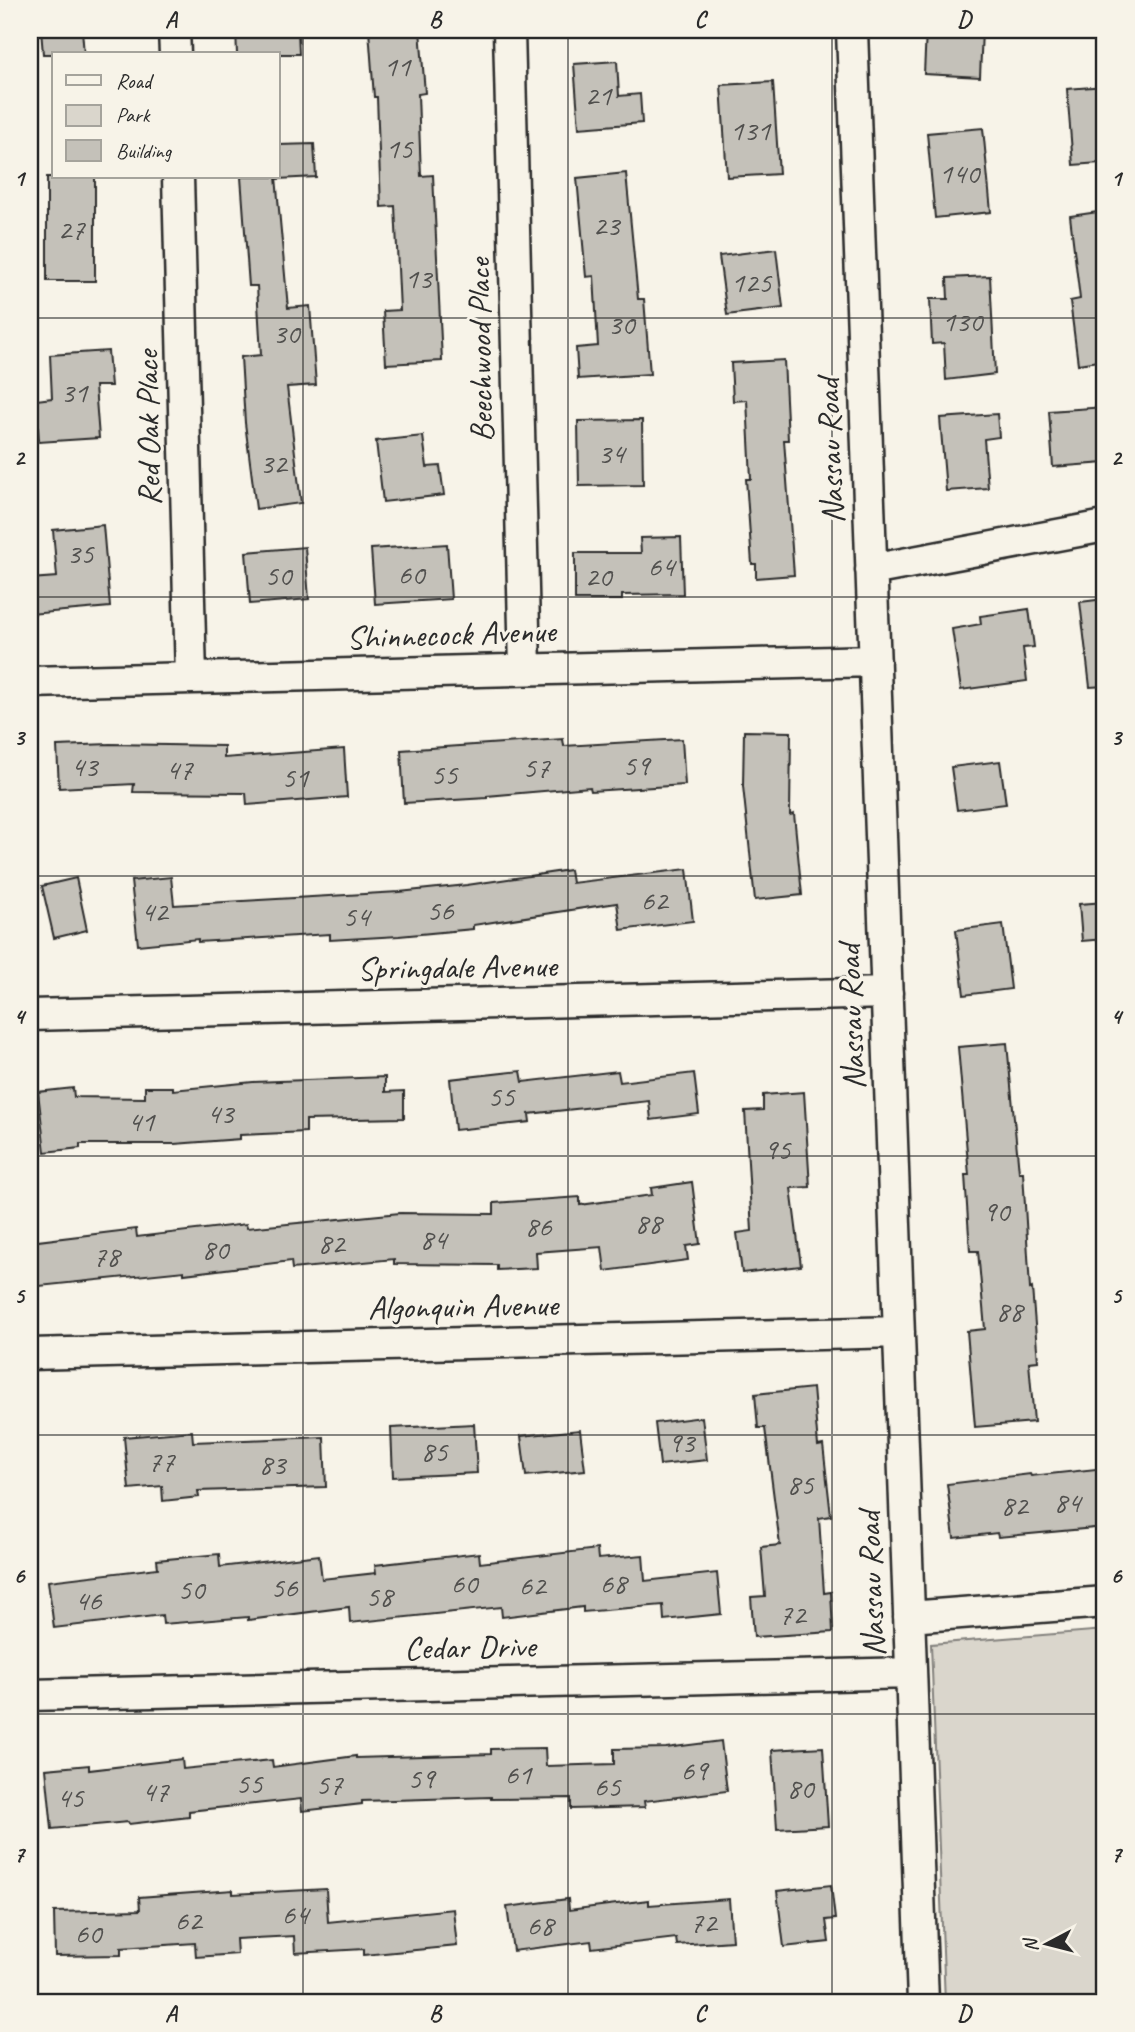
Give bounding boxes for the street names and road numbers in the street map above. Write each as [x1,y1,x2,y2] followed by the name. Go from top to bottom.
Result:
[457,255,503,442] street label: Beechwood Place
[126,348,170,506] street label: Red Oak Place
[806,373,854,524] street label: Nassau Road
[346,609,559,659] street label: Shinnecock Avenue
[827,939,875,1090] street label: Nassau Road
[357,944,559,990] street label: Springdale Avenue
[368,1283,561,1329] street label: Algonquin Avenue
[847,1506,895,1657] street label: Nassau Road
[404,1625,538,1669] street label: Cedar Drive

